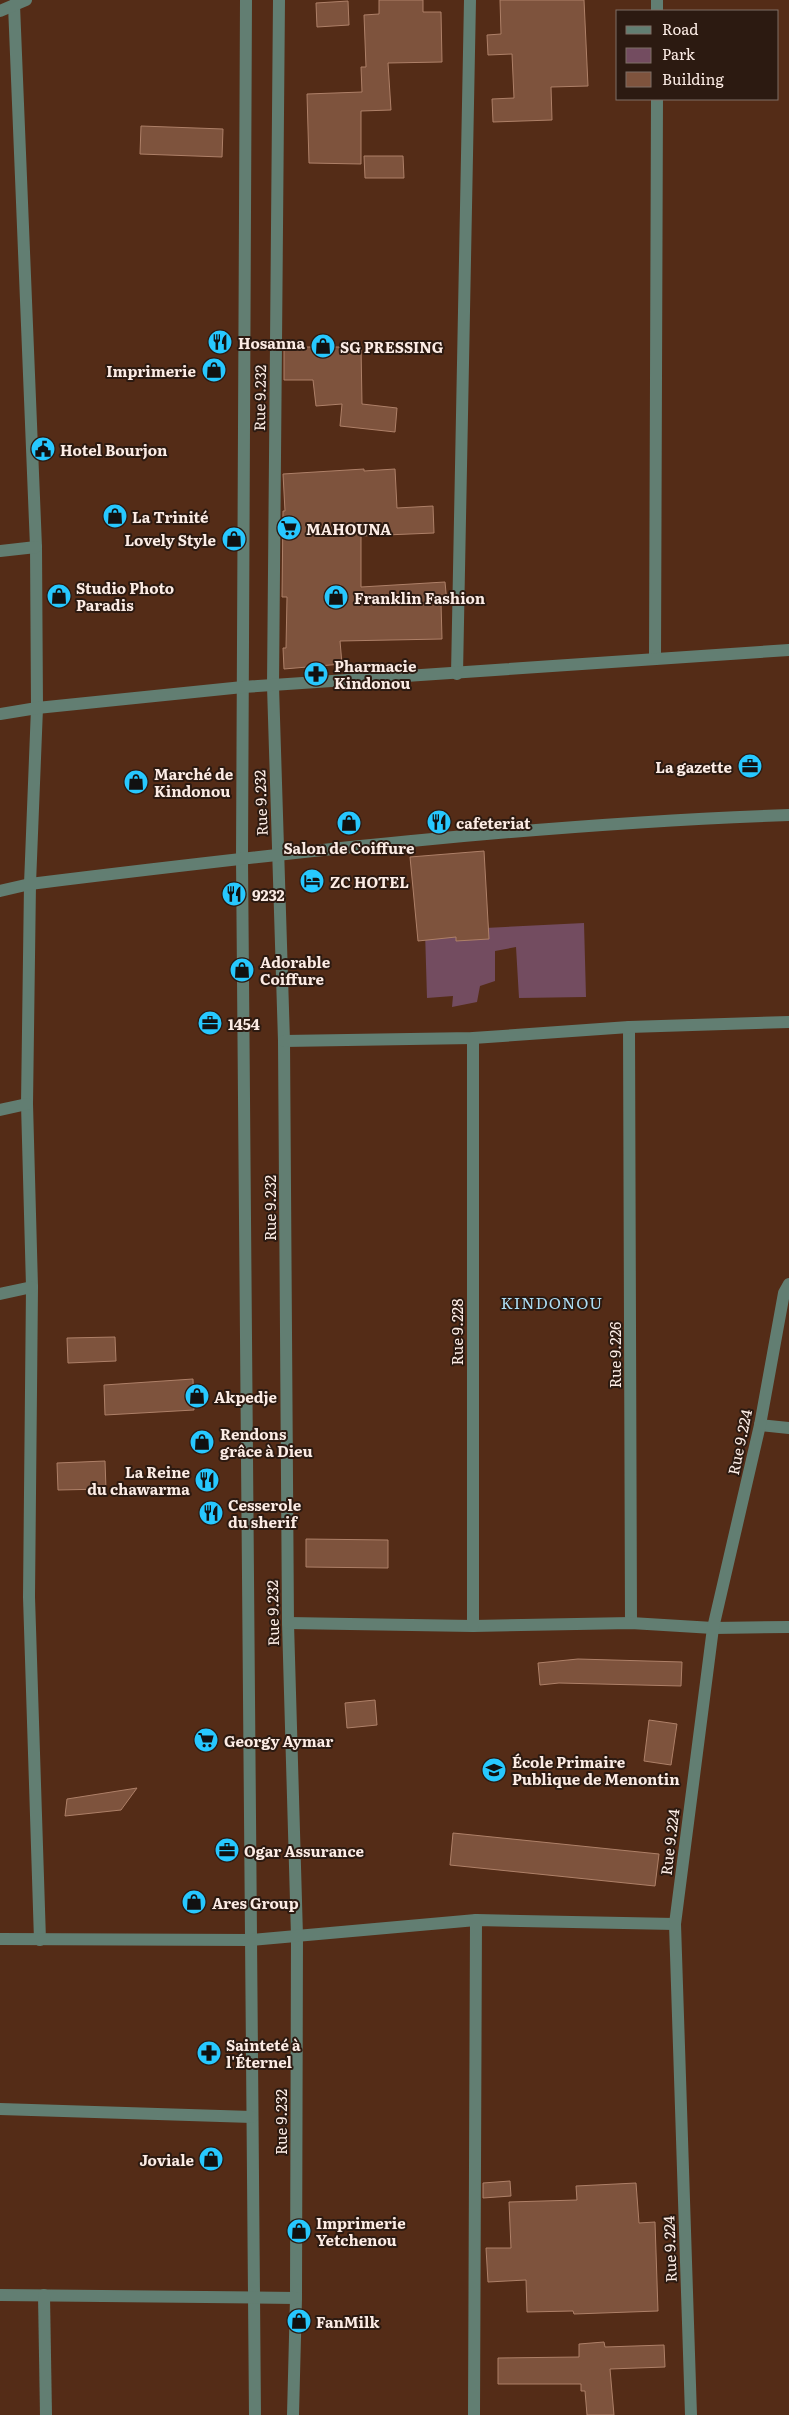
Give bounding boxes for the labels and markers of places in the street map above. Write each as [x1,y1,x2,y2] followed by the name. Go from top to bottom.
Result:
[207,329,233,355] restaurant icon: Hosanna
[238,331,305,354] place label: Hosanna
[310,333,336,359] shop icon: SG PRESSING
[340,335,444,358] place label: SG PRESSING
[201,357,227,383] shop icon: Imprimerie
[106,359,197,382] place label: Imprimerie
[30,436,56,462] public building icon: Hotel Bourjon
[60,438,168,461] place label: Hotel Bourjon
[102,503,128,529] shop icon: La Trinité
[132,505,209,528] place label: La Trinité
[276,515,302,541] supermarket icon: MAHOUNA
[306,517,392,540] place label: MAHOUNA
[221,526,247,552] shop icon: Lovely Style
[124,528,216,551] place label: Lovely Style
[76,576,174,616] place label: Studio Photo Paradis
[46,583,72,609] shop icon: Studio Photo Paradis
[323,584,349,610] shop icon: Franklin Fashion
[354,586,486,609] place label: Franklin Fashion
[334,654,417,694] place label: Pharmacie Kindonou
[303,661,329,687] pharmacy icon: Pharmacie Kindonou
[737,753,763,779] office icon: La gazette
[655,755,733,778] place label: La gazette
[154,762,234,802] place label: Marché de Kindonou
[123,769,149,795] shop icon: Marché de Kindonou
[426,809,452,835] restaurant icon: cafeteriat
[336,810,362,836] shop icon: Salon de Coiffure
[456,811,531,834] place label: cafeteriat
[283,836,415,859] place label: Salon de Coiffure
[299,868,325,894] hotel icon: ZC HOTEL
[330,870,409,893] place label: ZC HOTEL
[221,881,247,907] restaurant icon: 9232
[252,883,285,906] place label: 9232
[260,950,331,990] place label: Adorable Coiffure
[229,957,255,983] shop icon: Adorable Coiffure
[197,1010,223,1036] office icon: 1454
[228,1012,260,1035] place label: 1454
[184,1383,210,1409] shop icon: Akpedje
[214,1385,277,1408] place label: Akpedje
[220,1422,313,1462] place label: Rendons grâce à Dieu
[189,1429,215,1455] shop icon: Rendons grâce à Dieu
[87,1460,191,1500] place label: La Reine du chawarma
[194,1467,220,1493] restaurant icon: La Reine du chawarma
[228,1493,302,1533] place label: Cesserole du sherif
[198,1500,224,1526] restaurant icon: Cesserole du sherif
[193,1727,219,1753] supermarket icon: Georgy Aymar
[224,1729,333,1752] place label: Georgy Aymar
[512,1750,680,1790] place label: École Primaire Publique de Menontin
[481,1757,507,1783] school or university icon: École Primaire Publique de Menontin
[214,1837,240,1863] office icon: Ogar Assurance
[244,1839,365,1862] place label: Ogar Assurance
[181,1889,207,1915] shop icon: Ares Group
[212,1891,299,1914] place label: Ares Group
[226,2033,301,2073] place label: Sainteté à l'Éternel
[196,2040,222,2066] pharmacy icon: Sainteté à l'Éternel
[198,2146,224,2172] shop icon: Joviale
[139,2148,195,2171] place label: Joviale
[316,2211,406,2251] place label: Imprimerie Yetchenou
[286,2218,312,2244] shop icon: Imprimerie Yetchenou
[286,2308,312,2334] shop icon: FanMilk
[316,2310,381,2333] place label: FanMilk

